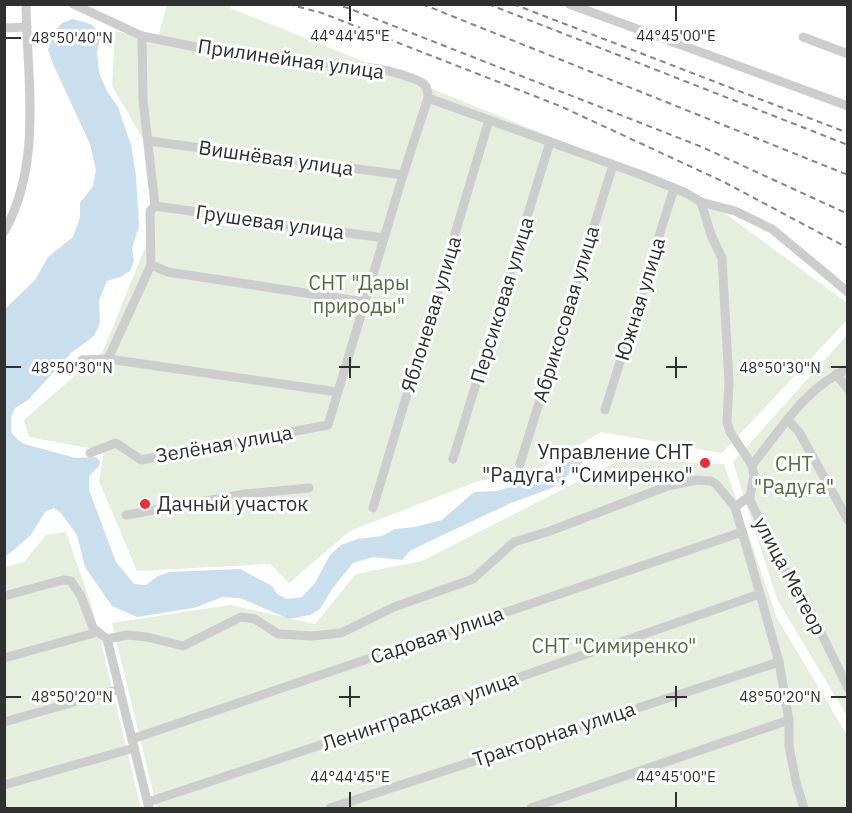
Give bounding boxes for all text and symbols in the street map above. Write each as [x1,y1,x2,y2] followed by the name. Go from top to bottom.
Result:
[310,26,390,45] text: 44°44'45"E
[636,26,716,45] text: 44°45'00"E
[31,28,113,47] text: 48°50'40"N
[196,32,386,85] street label: Прилинейная улица
[197,133,356,182] street label: Вишнёвая улица
[194,198,346,245] street label: Грушевая улица
[463,213,540,386] street label: Персиковая улица
[526,222,605,405] street label: Абрикосовая улица
[394,232,467,395] street label: Яблоневая улица
[608,234,671,364] street label: Южная улица
[309,269,409,319] park label: СНТ "Дары природы"
[31,358,113,377] text: 48°50'30"N
[739,358,821,377] text: 48°50'30"N
[153,418,295,469] street label: Зелёная улица
[482,438,693,488] place label: Управление СНТ "Радуга", "Симиренко"
[754,450,834,500] park label: СНТ "Радуга"
[698,456,712,470] marker: Управление СНТ "Радуга", "Симиренко"
[157,490,308,517] place label: Дачный участок
[138,497,152,511] marker: Дачный участок
[748,512,833,640] street label: улица Метеор
[367,599,507,670] street label: Садовая улица
[532,632,696,659] park label: СНТ "Симиренко"
[318,664,522,757] street label: Ленинградская улица
[31,687,113,706] text: 48°50'20"N
[739,687,821,706] text: 48°50'20"N
[469,694,639,772] street label: Тракторная улица
[310,767,390,786] text: 44°44'45"E
[636,767,716,786] text: 44°45'00"E

